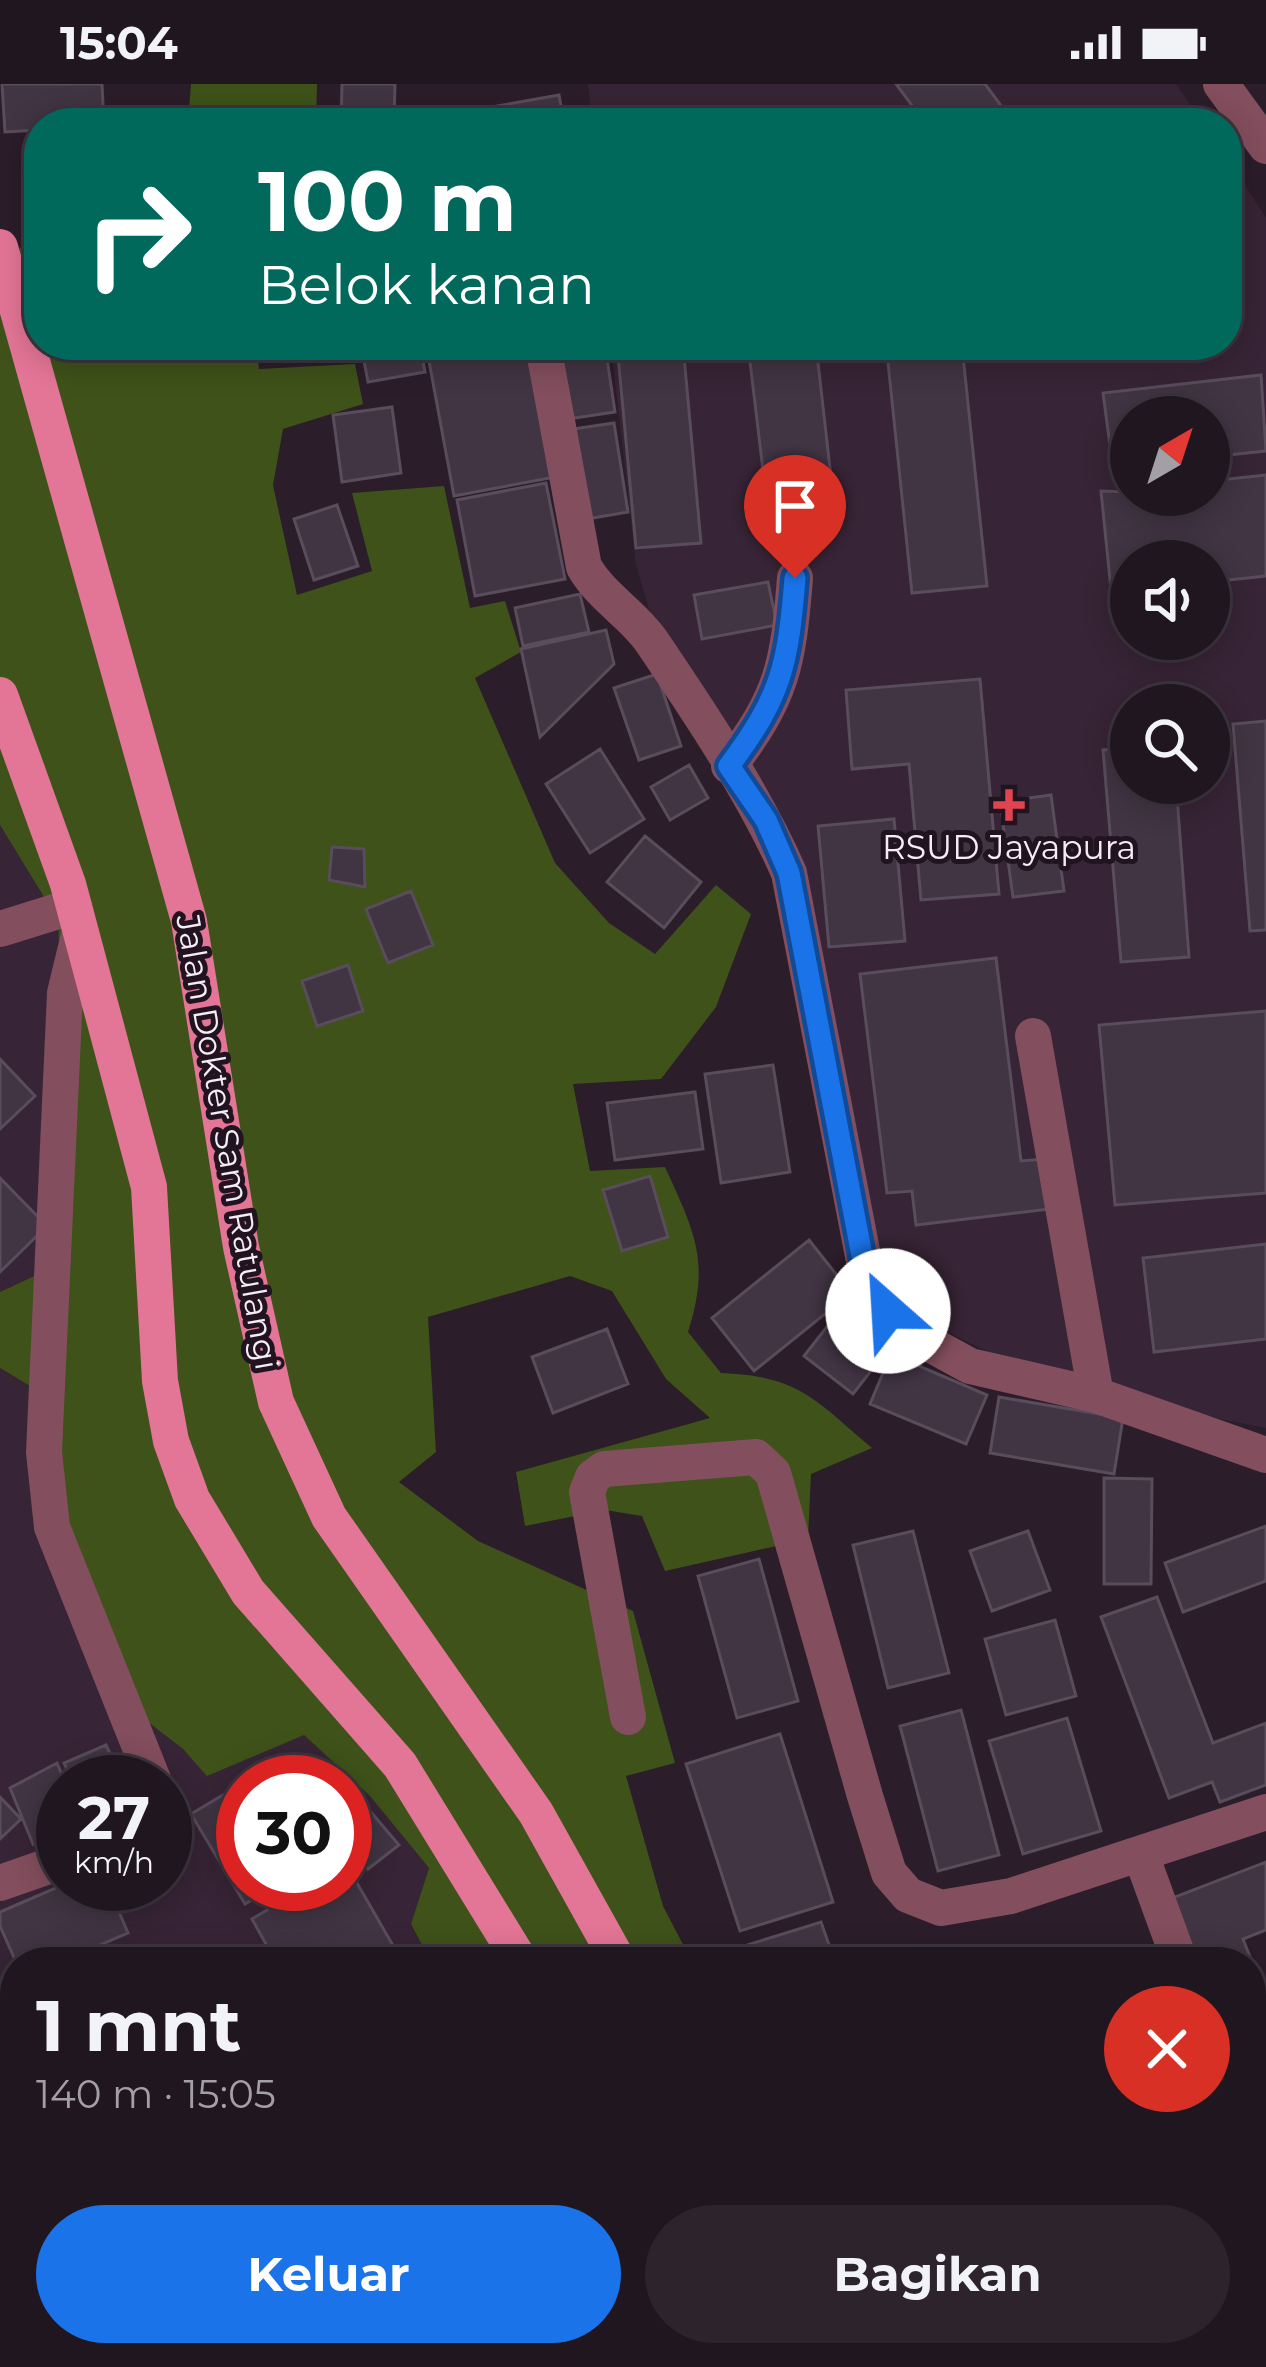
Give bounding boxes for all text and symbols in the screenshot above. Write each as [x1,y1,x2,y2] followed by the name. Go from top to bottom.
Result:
[60,15,178,70] text: 15:04
[258,150,517,252] text: 100 m
[60,156,216,312] icon: right
[258,252,595,318] text: Belok kanan
[1110,396,1230,516] north arrow
[1110,396,1230,804] map controls
[744,455,846,578] pin
[762,473,828,539] icon: arrive
[1110,540,1230,660] button: sound
[1110,684,1230,804] button: search
[993,789,1025,821] marker: RSUD Jayapura
[882,827,1136,867] place label: RSUD Jayapura
[168,910,288,1373] street label: Jalan Dokter Sam Ratulangi
[825,1248,951,1374] position arrow
[216,1755,372,1911] speed limit sign: 30
[78,1781,150,1854] text: 27
[74,1844,154,1881] text: km/h
[36,1981,241,2069] text: 1 mnt
[1104,1986,1230,2112] button: close
[36,2070,276,2118] text: 140 m · 15:05
[36,2205,621,2343] button: Keluar
[645,2205,1230,2343] button: Bagikan

